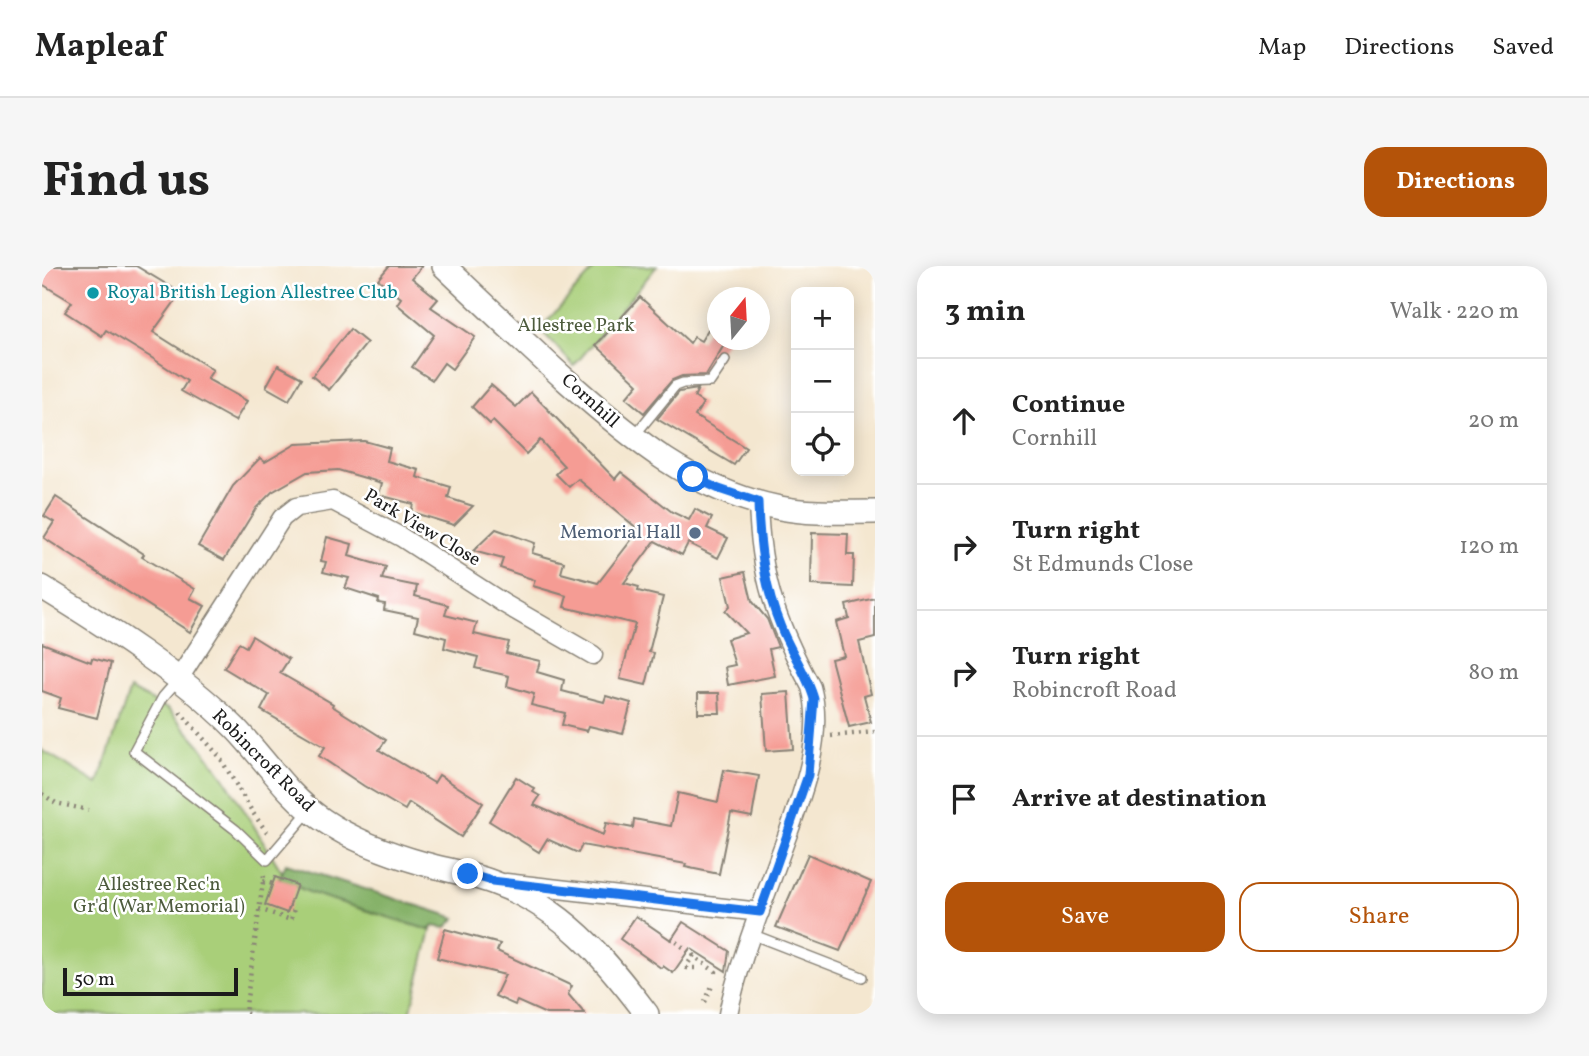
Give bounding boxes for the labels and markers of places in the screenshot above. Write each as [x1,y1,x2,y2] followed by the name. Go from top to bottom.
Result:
[107,280,398,306] place label: Royal British Legion Allestree Club
[85,285,101,301] marker: Royal British Legion Allestree Club
[560,520,681,546] place label: Memorial Hall
[687,525,703,541] marker: Memorial Hall

